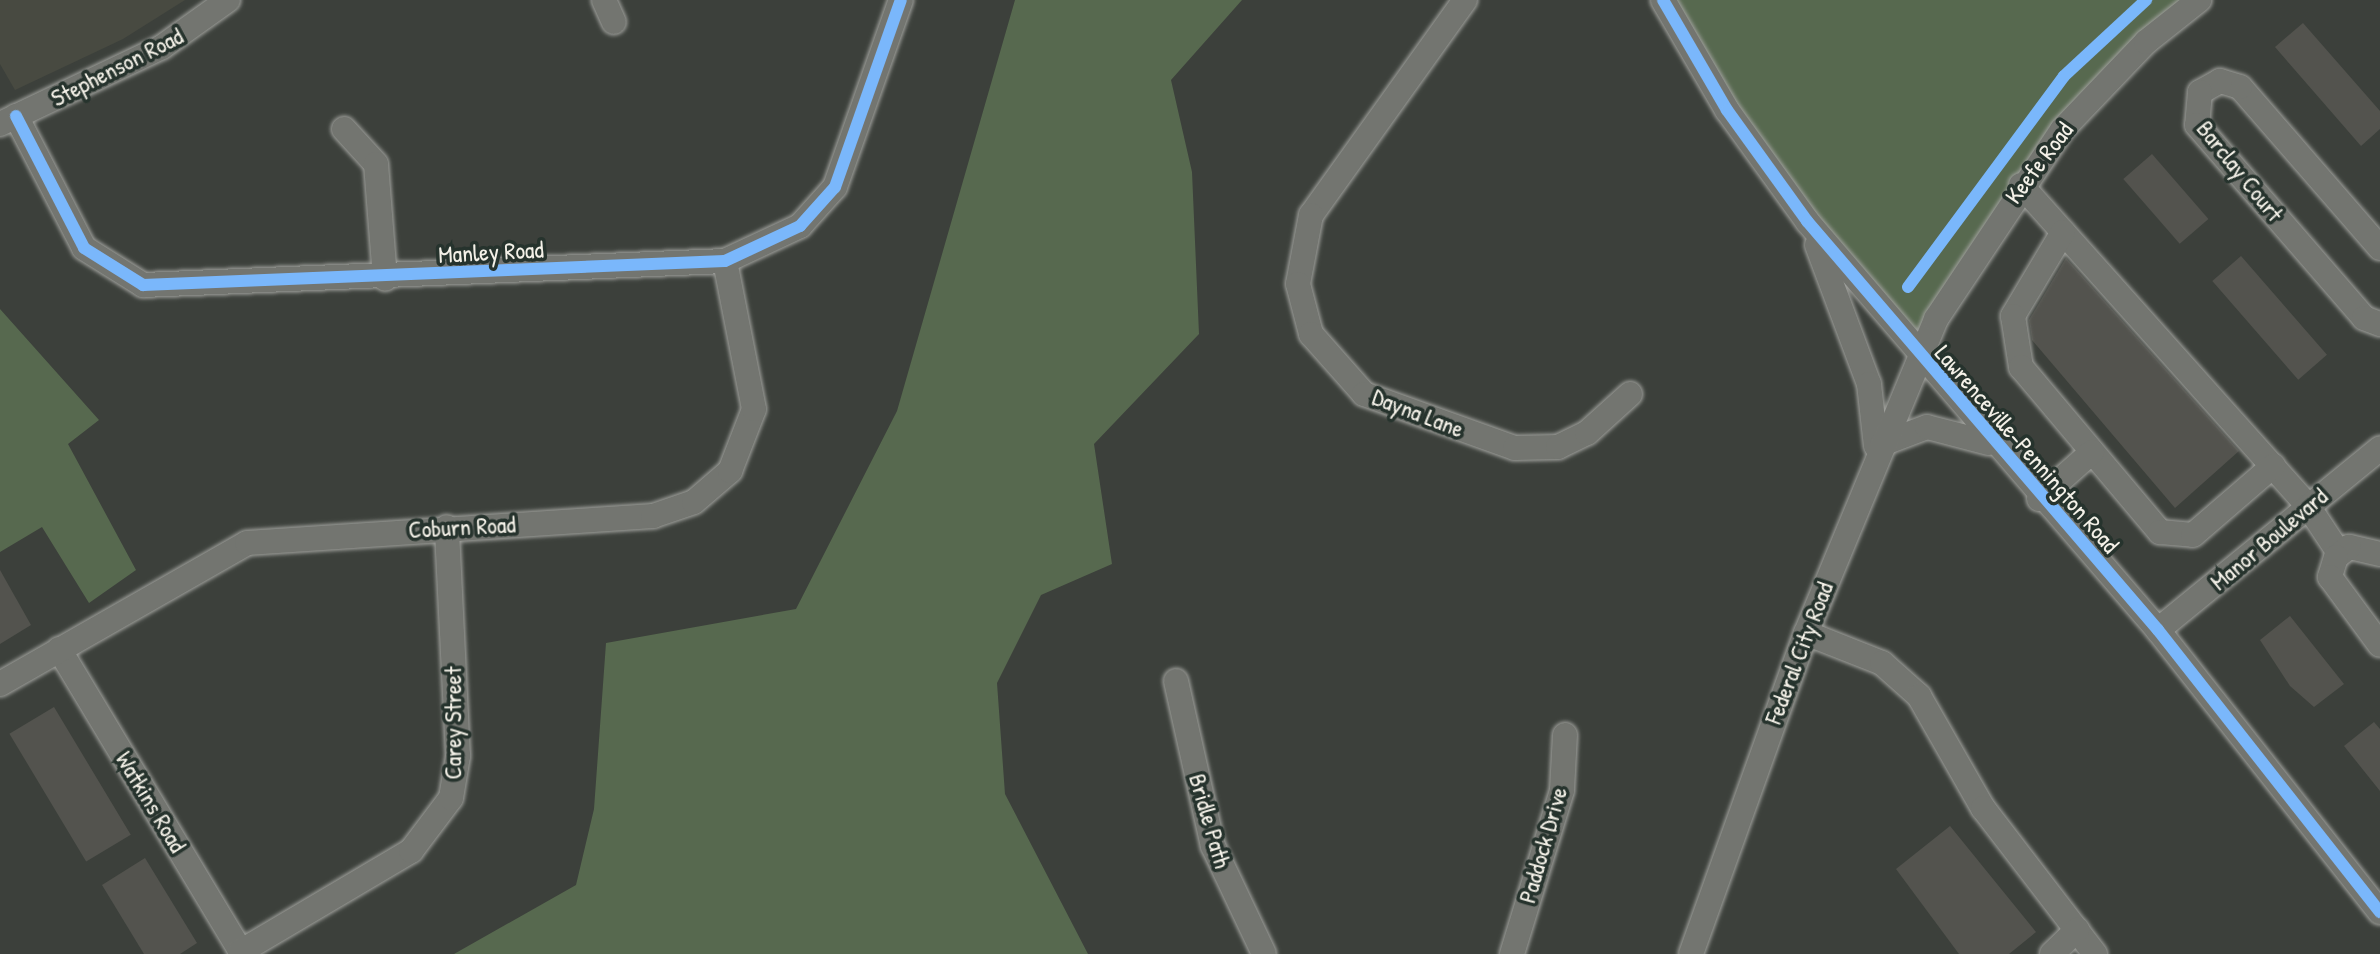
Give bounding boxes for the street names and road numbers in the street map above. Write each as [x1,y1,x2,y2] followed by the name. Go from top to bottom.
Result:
[46,21,188,113] street label: Stephenson Road
[2191,115,2289,227] street label: Barclay Court
[1999,117,2079,209] street label: Keefe Road
[438,235,544,269] street label: Manley Road
[1929,339,2125,559] street label: Lawrenceville-Pennington Road
[1368,382,1468,444] street label: Dayna Lane
[2205,482,2333,596] street label: Manor Boulevard
[408,510,516,544] street label: Coburn Road
[1759,578,1839,728] street label: Federal City Road
[439,667,467,779] street label: Carey Street
[110,746,192,858] street label: Watkins Road
[1183,770,1237,872] street label: Bridle Path
[1513,784,1573,906] street label: Paddock Drive

